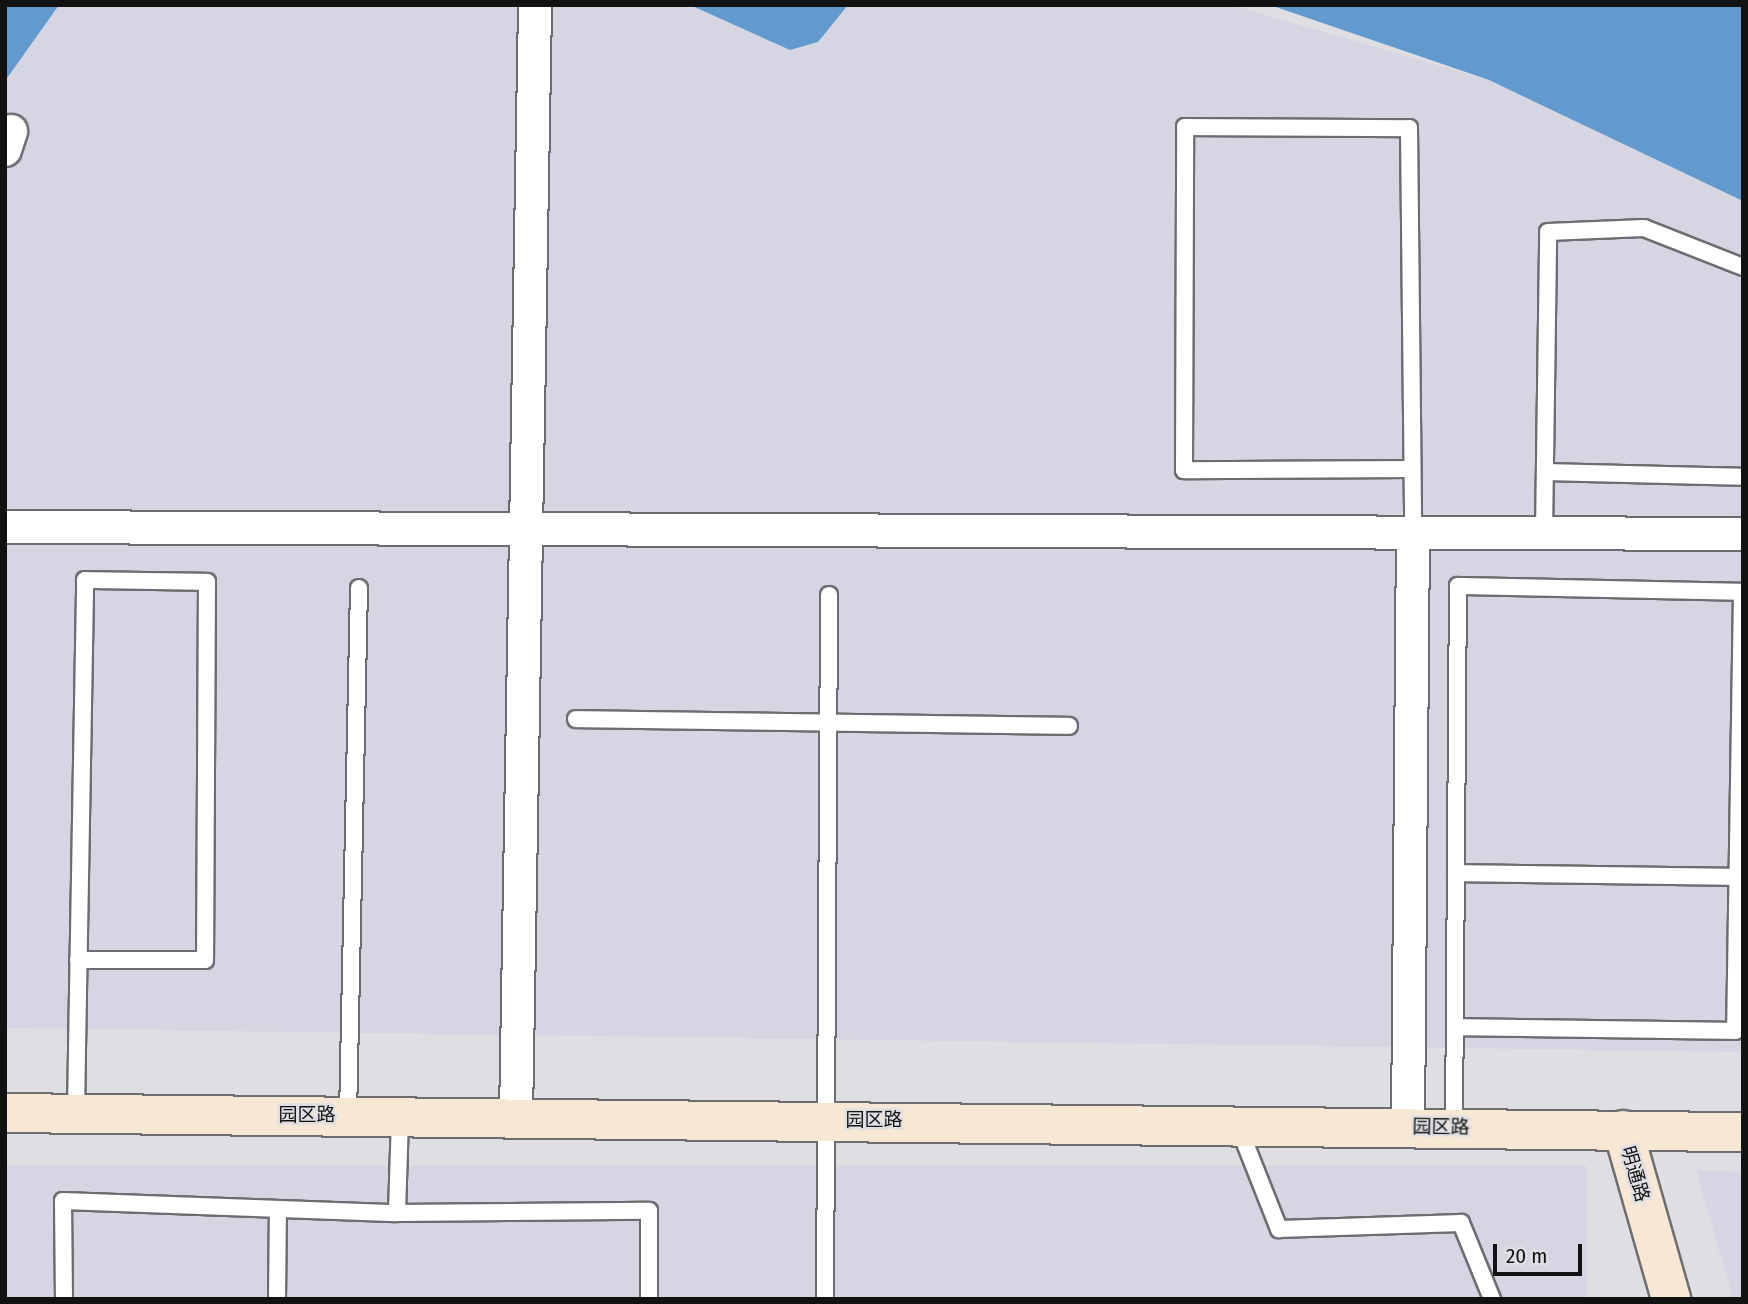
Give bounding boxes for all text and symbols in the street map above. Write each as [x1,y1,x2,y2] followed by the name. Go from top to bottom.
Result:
[279,1104,335,1126] street label: 园区路
[846,1109,902,1131] street label: 园区路
[1412,1115,1470,1139] street label: 园区路
[1616,1143,1654,1205] street label: 明通路
[1496,1230,1585,1274] scale bar
[1506,1243,1547,1269] text: 20 m

